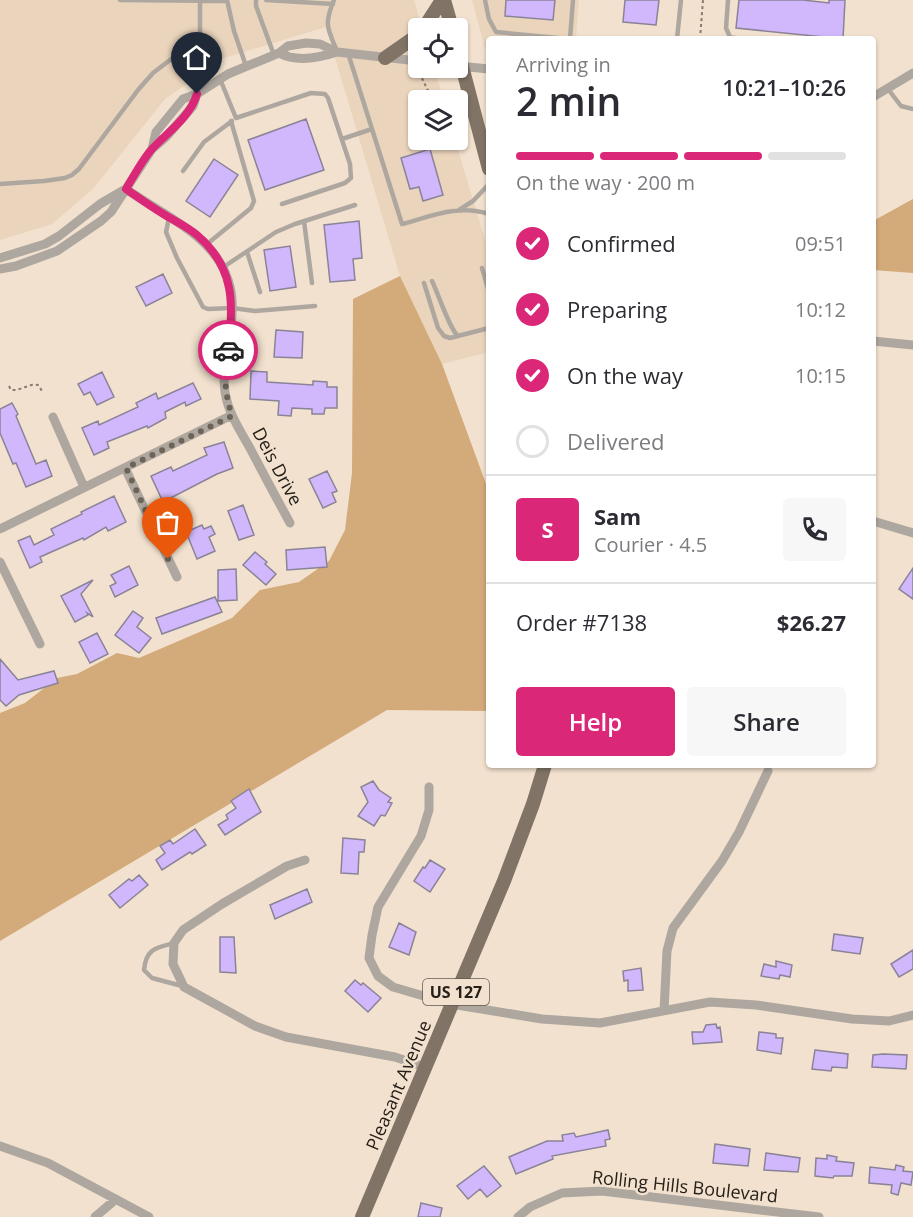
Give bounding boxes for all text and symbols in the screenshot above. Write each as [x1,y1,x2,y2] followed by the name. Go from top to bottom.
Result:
[408,18,468,150] map controls
[408,18,468,78] button: locate
[171,32,222,94] pin
[180,41,213,74] icon: home
[516,51,611,78] text: Arriving in
[722,72,846,102] text: 10:21–10:26
[516,74,621,127] text: 2 min
[408,90,468,150] button: layers
[516,169,695,196] text: On the way · 200 m
[516,227,549,260] icon: check
[567,228,676,258] text: Confirmed
[795,230,846,257] text: 09:51
[516,293,549,326] icon: check
[567,294,667,324] text: Preparing
[795,296,846,323] text: 10:12
[198,320,258,380] courier
[212,334,245,367] icon: car
[516,359,549,392] icon: check
[567,360,683,390] text: On the way
[795,362,846,389] text: 10:15
[247,423,309,509] street label: Deis Drive
[567,426,665,456] text: Delivered
[142,497,193,559] pin
[783,498,846,561] button: phone
[594,501,641,531] text: Sam
[151,506,184,539] icon: bag
[541,514,554,544] text: S
[594,531,707,558] text: Courier · 4.5
[516,607,647,637] text: Order #7138
[777,607,846,637] text: $26.27
[516,687,675,756] button: Help
[687,687,846,756] button: Share
[423,979,489,1005] road number: US 127
[360,1016,436,1154] street label: Pleasant Avenue
[591,1164,779,1208] street label: Rolling Hills Boulevard

